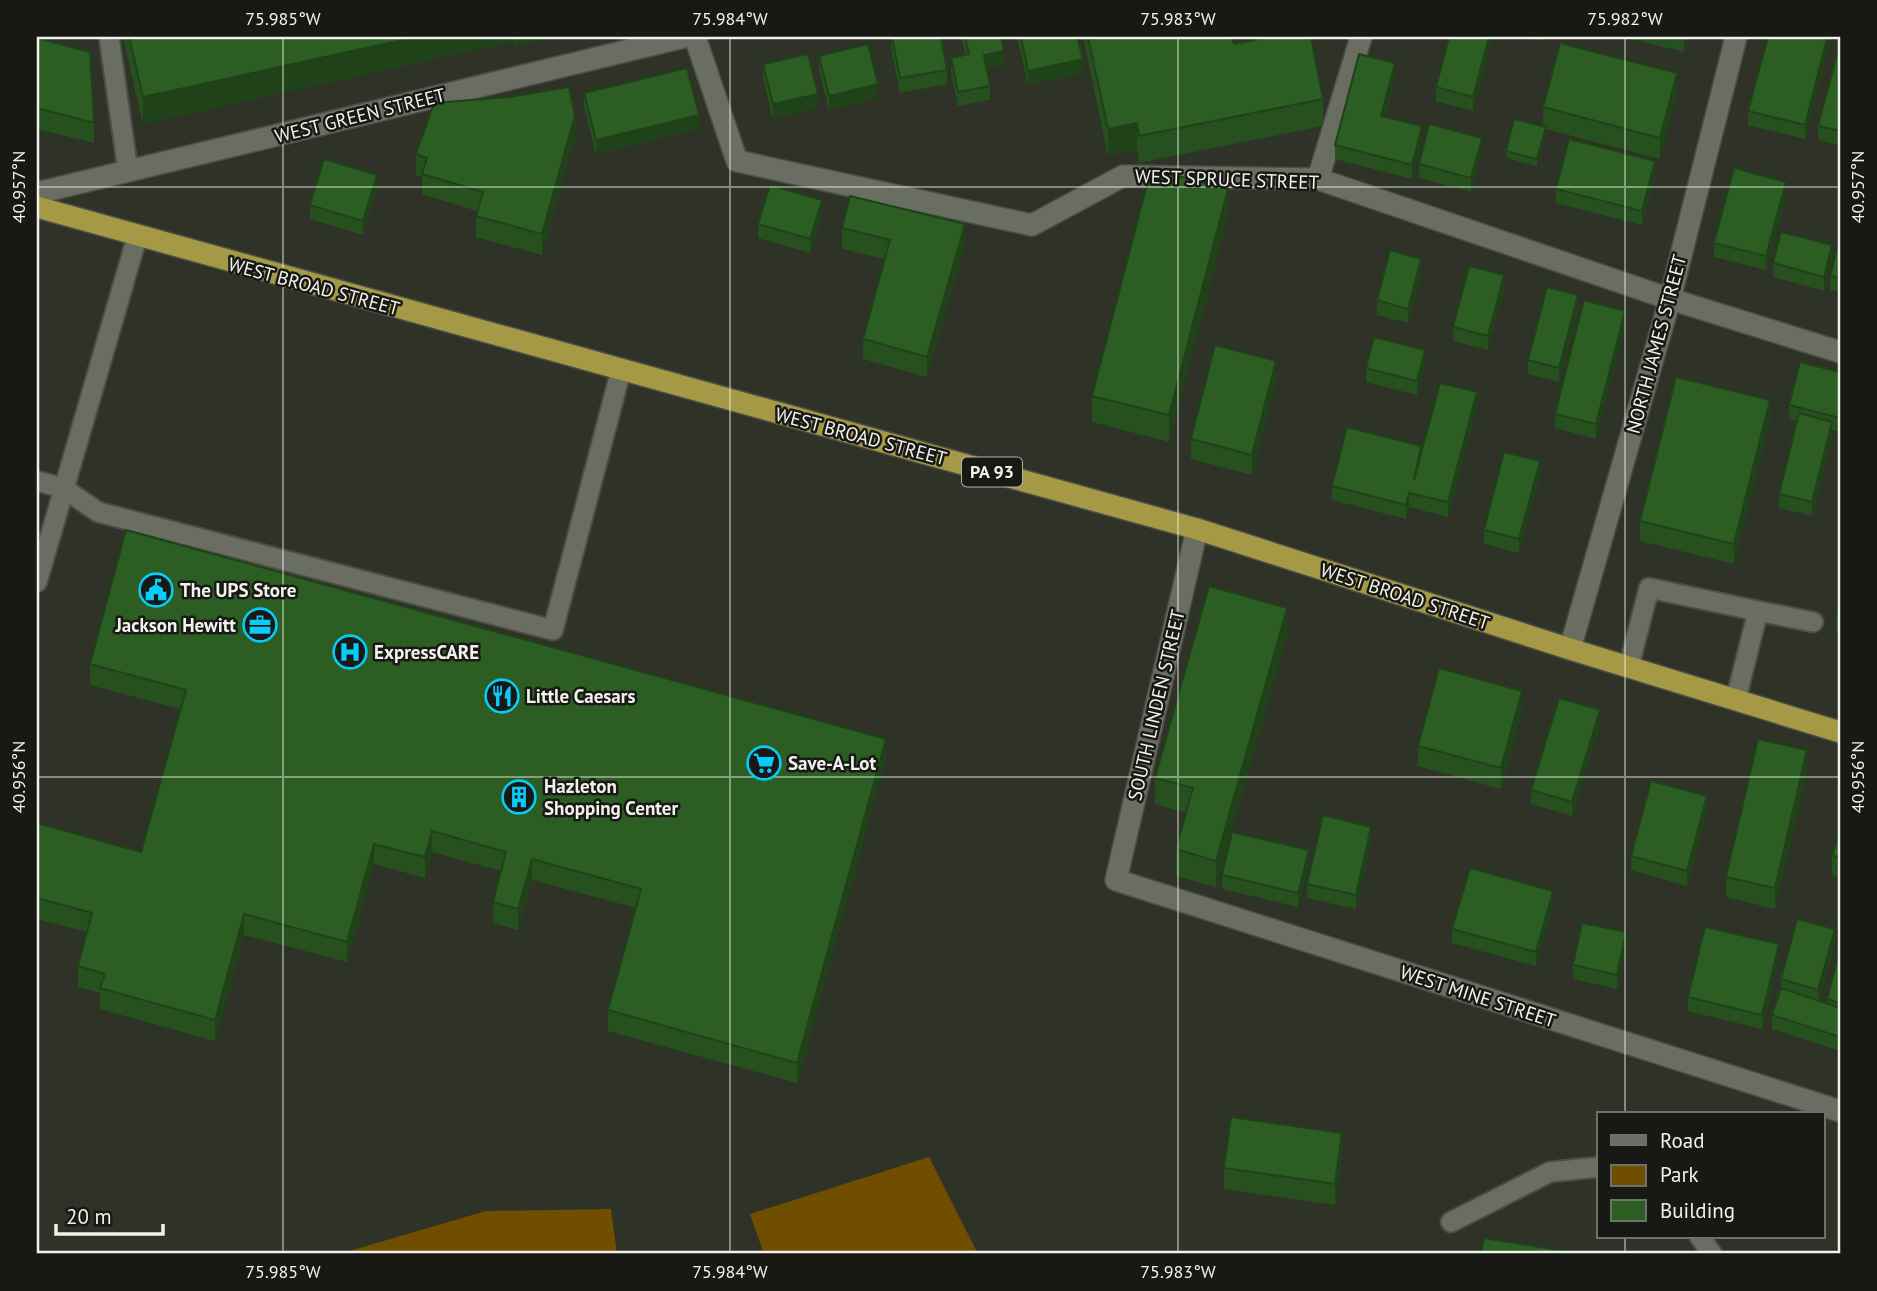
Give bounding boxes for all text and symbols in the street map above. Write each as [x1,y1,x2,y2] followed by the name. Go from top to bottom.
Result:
[245,7,321,30] text: 75.985°W
[692,7,768,30] text: 75.984°W
[1140,7,1216,30] text: 75.983°W
[1587,7,1663,30] text: 75.982°W
[272,82,448,148] street label: WEST GREEN STREET
[7,151,30,223] text: 40.957°N
[1846,151,1869,223] text: 40.957°N
[1135,164,1320,194] street label: WEST SPRUCE STREET
[1621,251,1692,436] street label: NORTH JAMES STREET
[226,252,403,321] street label: WEST BROAD STREET
[773,402,950,471] street label: WEST BROAD STREET
[962,458,1022,486] road number: PA 93
[1317,557,1493,635] street label: WEST BROAD STREET
[137,571,175,609] public building icon: The UPS Store
[180,578,296,602] place label: The UPS Store
[241,606,279,644] office icon: Jackson Hewitt
[1122,607,1190,803] street label: SOUTH LINDEN STREET
[114,613,236,637] place label: Jackson Hewitt
[331,633,369,671] hospital icon: ExpressCARE
[374,640,479,664] place label: ExpressCARE
[483,677,521,715] restaurant icon: Little Caesars
[526,684,635,708] place label: Little Caesars
[7,741,30,813] text: 40.956°N
[1846,741,1869,813] text: 40.956°N
[745,744,783,782] supermarket icon: Save-A-Lot
[788,751,876,775] place label: Save-A-Lot
[544,774,678,820] place label: Hazleton Shopping Center
[500,778,538,816] building icon: Hazleton Shopping Center
[1397,960,1559,1033] street label: WEST MINE STREET
[1597,1112,1825,1238] legend
[1660,1127,1704,1154] text: Road
[1660,1161,1699,1188] text: Park
[56,1193,163,1237] scale bar
[1660,1197,1735,1224] text: Building
[66,1203,112,1230] text: 20 m
[245,1260,321,1283] text: 75.985°W
[692,1260,768,1283] text: 75.984°W
[1140,1260,1216,1283] text: 75.983°W

